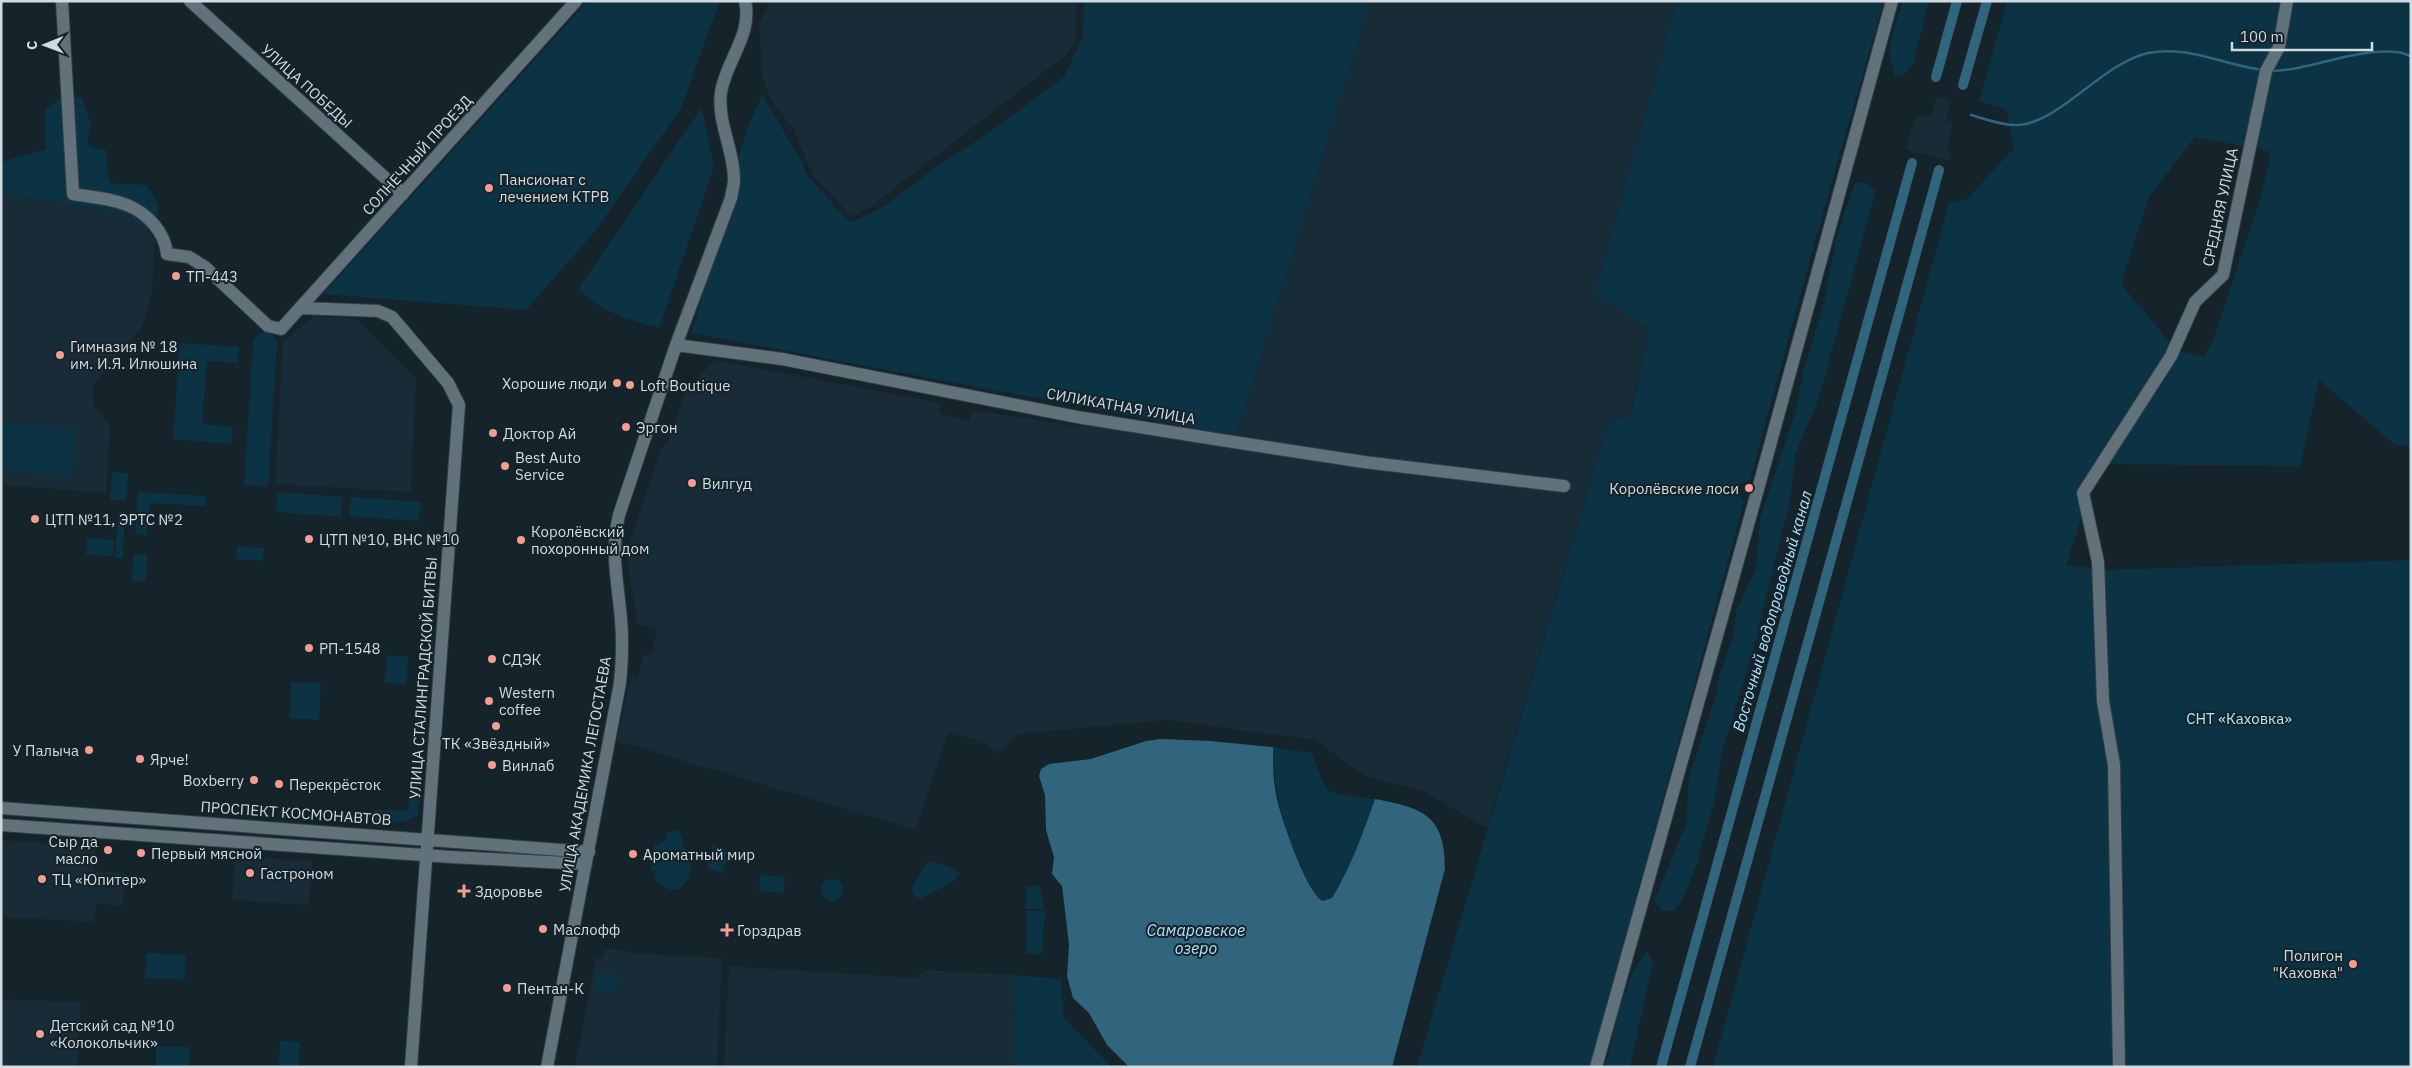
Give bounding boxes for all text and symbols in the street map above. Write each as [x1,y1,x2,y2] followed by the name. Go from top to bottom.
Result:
[20,20,70,70] north arrow
[2232,20,2372,52] scale bar
[2240,27,2284,46] text: 100 m
[257,40,357,132] street label: УЛИЦА ПОБЕДЫ
[23,41,41,50] text: С
[358,91,476,219] street label: СОЛНЕЧНЫЙ ПРОЕЗД
[2198,145,2242,268] street label: СРЕДНЯЯ УЛИЦА
[499,170,609,206] place label: Пансионат с лечением КТРВ
[483,182,495,194] marker: Пансионат с лечением КТРВ
[186,267,238,286] place label: ТП-443
[170,270,182,282] marker: ТП-443
[70,337,197,373] place label: Гимназия № 18 им. И.Я. Илюшина
[54,349,66,361] marker: Гимназия № 18 им. И.Я. Илюшина
[502,374,607,393] place label: Хорошие люди
[640,376,731,395] place label: Loft Boutique
[611,377,623,389] marker: Хорошие люди
[624,379,636,391] marker: Loft Boutique
[1045,384,1197,429] street label: СИЛИКАТНАЯ УЛИЦА
[636,418,678,437] place label: Эргон
[620,421,632,433] marker: Эргон
[503,424,576,443] place label: Доктор Ай
[487,427,499,439] marker: Доктор Ай
[515,448,581,484] place label: Best Auto Service
[499,460,511,472] marker: Best Auto Service
[702,474,752,493] place label: Вилгуд
[686,477,698,489] marker: Вилгуд
[1609,479,1739,498] place label: Королёвские лоси
[1743,482,1755,494] marker: Королёвские лоси
[1728,488,1816,734] water label: Восточный водопроводный канал
[45,510,183,529] place label: ЦТП №11, ЭРТС №2
[29,513,41,525] marker: ЦТП №11, ЭРТС №2
[531,522,649,558] place label: Королёвский похоронный дом
[319,530,460,549] place label: ЦТП №10, ВНС №10
[303,533,315,545] marker: ЦТП №10, ВНС №10
[515,534,527,546] marker: Королёвский похоронный дом
[405,556,441,800] street label: УЛИЦА СТАЛИНГРАДСКОЙ БИТВЫ
[319,639,380,658] place label: РП-1548
[303,642,315,654] marker: РП-1548
[502,650,542,669] place label: СДЭК
[486,653,498,665] marker: СДЭК
[555,654,615,893] street label: УЛИЦА АКАДЕМИКА ЛЕГОСТАЕВА
[499,683,555,719] place label: Western coffee
[483,695,495,707] marker: Western coffee
[2186,709,2292,728] park label: СНТ «Каховка»
[490,720,502,732] marker: ТК «Звёздный»
[442,734,550,753] place label: ТК «Звёздный»
[13,741,79,760] place label: У Палыча
[83,744,95,756] marker: У Палыча
[150,750,189,769] place label: Ярче!
[134,753,146,765] marker: Ярче!
[502,756,554,775] place label: Винлаб
[486,759,498,771] marker: Винлаб
[183,771,245,790] place label: Boxberry
[248,774,260,786] marker: Boxberry
[289,775,381,794] place label: Перекрёсток
[273,778,285,790] marker: Перекрёсток
[200,797,392,829] street label: ПРОСПЕКТ КОСМОНАВТОВ
[49,832,98,868] place label: Сыр да масло
[102,844,114,856] marker: Сыр да масло
[151,844,262,863] place label: Первый мясной
[643,845,755,864] place label: Ароматный мир
[135,847,147,859] marker: Первый мясной
[627,848,639,860] marker: Ароматный мир
[260,864,334,883] place label: Гастроном
[244,867,256,879] marker: Гастроном
[52,870,146,889] place label: ТЦ «Юпитер»
[36,873,48,885] marker: ТЦ «Юпитер»
[475,882,543,901] place label: Здоровье
[457,884,471,898] marker: Здоровье
[553,920,620,939] place label: Маслофф
[1147,920,1245,958] water label: Самаровское озеро
[737,921,802,940] place label: Горздрав
[537,923,549,935] marker: Маслофф
[721,924,733,936] marker: Горздрав
[2272,946,2343,982] place label: Полигон "Каховка"
[2347,958,2359,970] marker: Полигон "Каховка"
[517,979,584,998] place label: Пентан-К
[501,982,513,994] marker: Пентан-К
[50,1016,175,1052] place label: Детский сад №10 «Колокольчик»
[34,1028,46,1040] marker: Детский сад №10 «Колокольчик»

